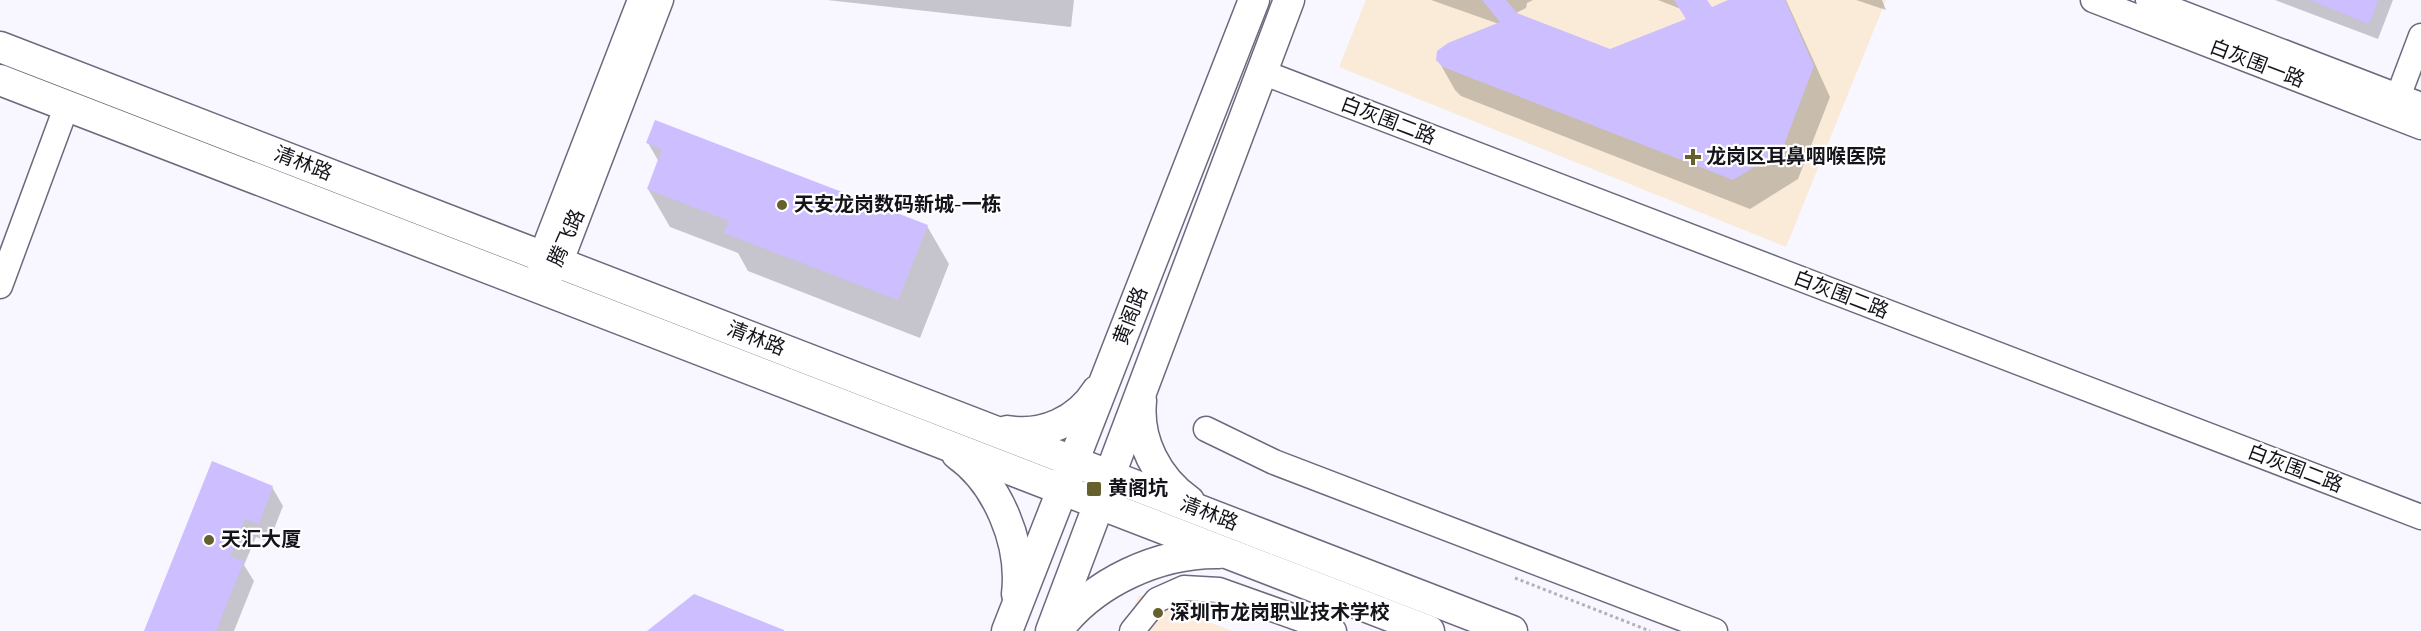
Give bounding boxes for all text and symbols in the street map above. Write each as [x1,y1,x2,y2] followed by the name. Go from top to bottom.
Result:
[2205,32,2309,96] street label: 白灰围一路
[1336,89,1440,153] street label: 白灰围二路
[270,139,336,189] street label: 清林路
[1706,142,1886,172] place label: 龙岗区耳鼻咽喉医院
[1684,148,1702,166] marker: 龙岗区耳鼻咽喉医院
[794,190,1001,220] place label: 天安龙岗数码新城-一栋
[775,198,789,212] marker: 天安龙岗数码新城-一栋
[541,204,593,272] street label: 腾飞路
[1789,263,1893,327] street label: 白灰围二路
[1106,283,1156,349] street label: 黄阁路
[723,314,789,364] street label: 清林路
[2243,437,2347,501] street label: 白灰围二路
[1108,474,1168,504] place label: 黄阁坑
[1085,480,1103,498] marker: 黄阁坑
[1176,489,1242,539] street label: 清林路
[221,525,301,555] place label: 天汇大厦
[202,533,216,547] marker: 天汇大厦
[1170,598,1390,628] place label: 深圳市龙岗职业技术学校
[1151,606,1165,620] marker: 深圳市龙岗职业技术学校

